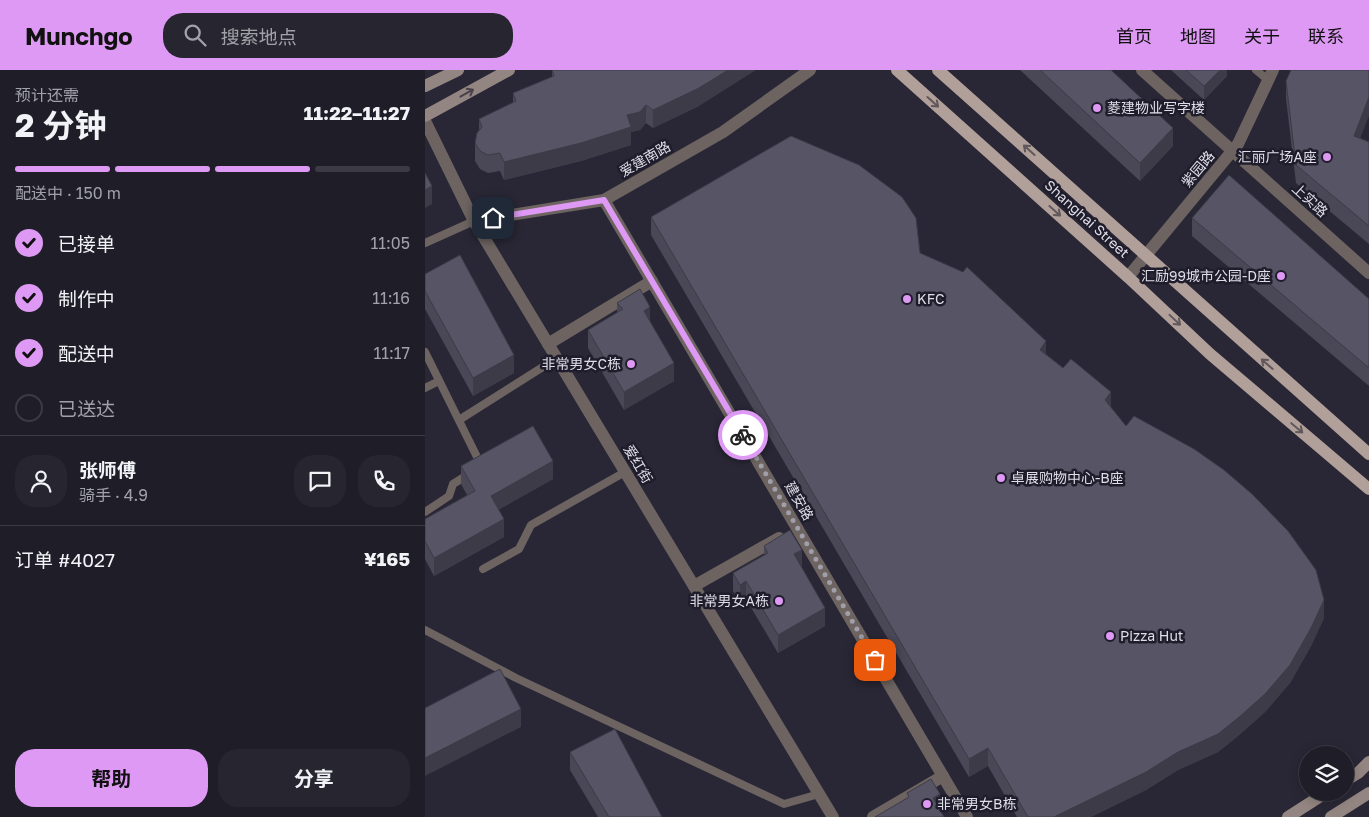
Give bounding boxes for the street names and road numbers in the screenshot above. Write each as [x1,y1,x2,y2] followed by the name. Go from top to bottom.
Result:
[616,137,673,180] street label: 爱建南路
[1178,147,1218,190] street label: 紫园路
[1042,176,1133,261] street label: Shanghai Street
[1289,179,1332,220] street label: 上实路
[620,441,657,486] street label: 爱红街
[782,478,817,523] street label: 建安路

